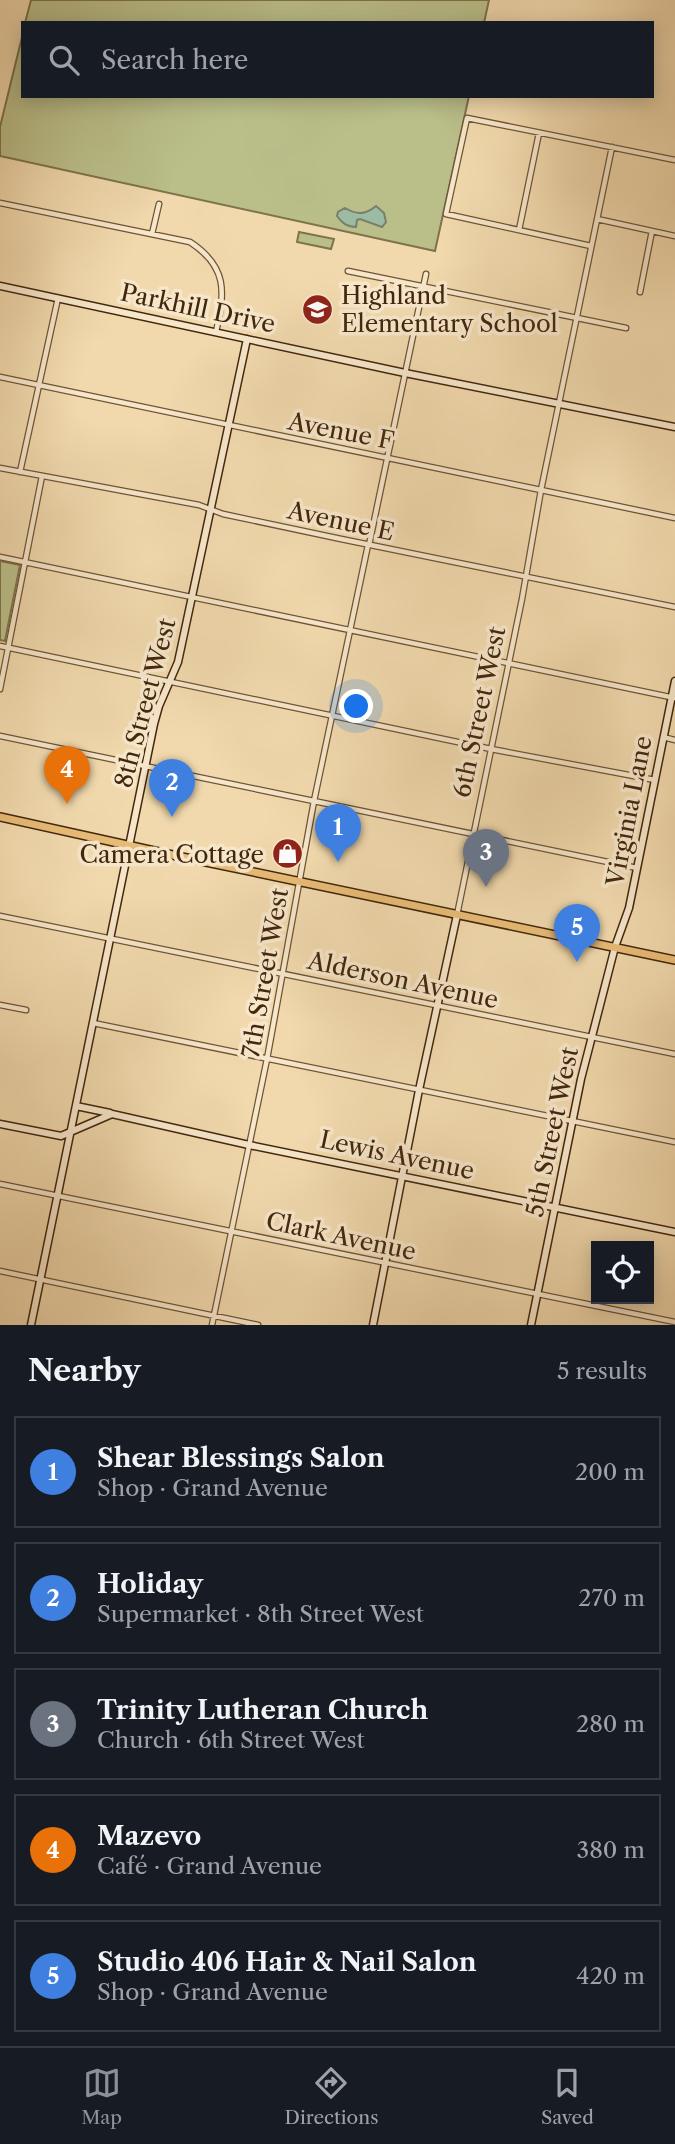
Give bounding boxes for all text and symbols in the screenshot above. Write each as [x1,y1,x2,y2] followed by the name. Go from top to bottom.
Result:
[21,21,654,98] search box
[45,41,83,79] icon: search
[101,44,248,76] text: Search here
[118,277,278,339] street label: Parkhill Drive
[341,281,558,338] place label: Highland Elementary School
[301,292,335,326] school or university icon: Highland Elementary School
[285,406,396,455] street label: Avenue F
[284,495,397,546] street label: Avenue E
[108,615,182,791] street label: 8th Street West
[447,623,511,800] street label: 6th Street West
[339,689,373,723] your location
[600,733,658,890] street label: Virginia Lane
[44,746,90,804] pin: 4
[149,759,195,817] pin: 2
[315,804,361,862] pin: 1
[463,829,509,887] pin: 3
[270,837,304,871] shop icon: Camera Cottage
[79,840,264,869] place label: Camera Cottage
[236,885,294,1060] street label: 7th Street West
[554,904,600,962] pin: 5
[304,945,501,1014] street label: Alderson Avenue
[520,1044,584,1220] street label: 5th Street West
[317,1124,477,1186] street label: Lewis Avenue
[263,1206,419,1266] street label: Clark Avenue
[591,1241,654,1304] map controls
[591,1241,654,1304] button: locate
[28,1352,141,1389] text: Nearby
[557,1357,647,1385] text: 5 results
[97,1442,385,1474] text: Shear Blessings Salon
[48,1458,58,1486] text: 1
[575,1458,645,1486] text: 200 m
[97,1474,328,1502] text: Shop · Grand Avenue
[97,1568,203,1600] text: Holiday
[46,1584,60,1612] text: 2
[578,1584,645,1612] text: 270 m
[97,1600,424,1628] text: Supermarket · 8th Street West
[97,1694,428,1726] text: Trinity Lutheran Church
[47,1710,60,1738] text: 3
[576,1710,645,1738] text: 280 m
[97,1726,365,1754] text: Church · 6th Street West
[97,1820,201,1852] text: Mazevo
[46,1836,60,1864] text: 4
[577,1836,645,1864] text: 380 m
[97,1852,322,1880] text: Café · Grand Avenue
[97,1946,477,1978] text: Studio 406 Hair & Nail Salon
[47,1962,59,1990] text: 5
[576,1962,645,1990] text: 420 m
[97,1978,328,2006] text: Shop · Grand Avenue
[81,2064,122,2129] tab: Map
[285,2064,378,2129] tab: Directions
[541,2064,594,2129] tab: Saved

